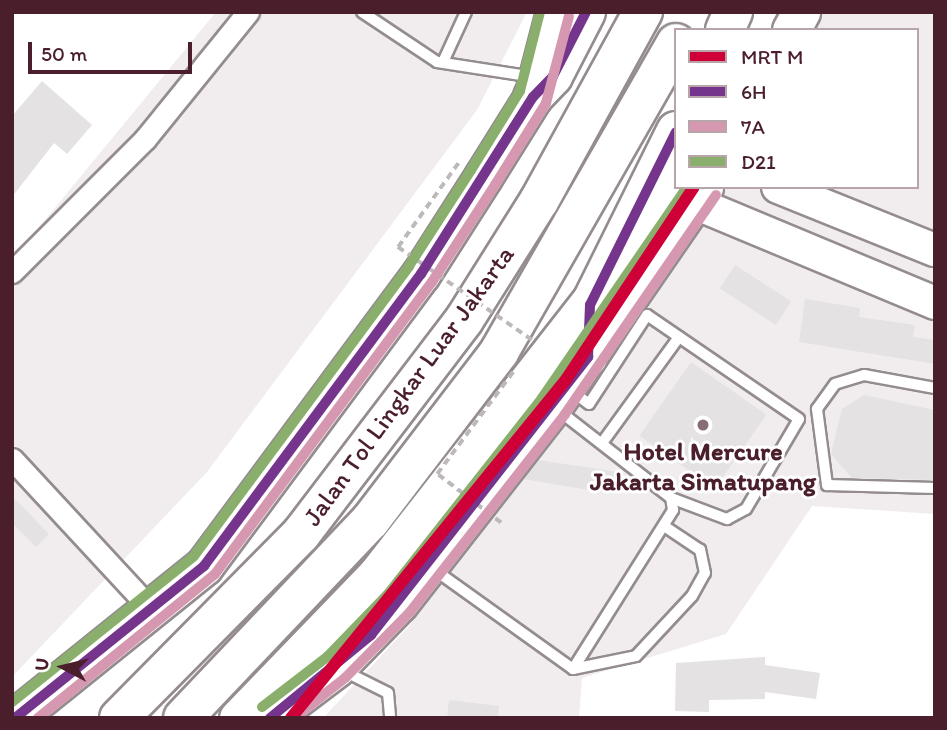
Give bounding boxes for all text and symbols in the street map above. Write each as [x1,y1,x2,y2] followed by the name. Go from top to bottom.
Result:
[32,28,196,72] scale bar
[674,28,919,189] legend
[41,41,87,66] text: 50 m
[741,44,804,69] text: MRT M
[741,79,767,104] text: 6H
[741,114,765,139] text: 7A
[741,149,776,174] text: D21
[298,241,520,531] street label: Jalan Tol Lingkar Luar Jakarta
[695,417,711,433] marker: Hotel Mercure Jakarta Simatupang
[590,436,816,498] place label: Hotel Mercure Jakarta Simatupang
[28,632,98,702] north arrow
[29,657,54,672] text: U

